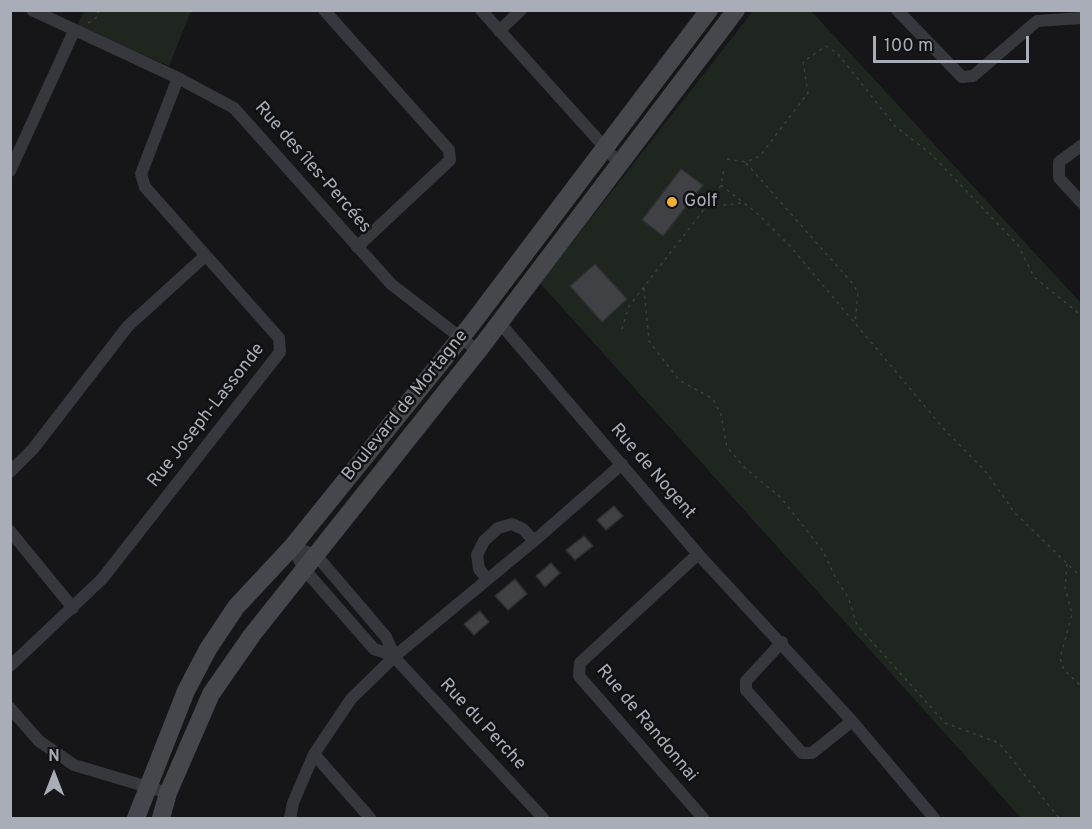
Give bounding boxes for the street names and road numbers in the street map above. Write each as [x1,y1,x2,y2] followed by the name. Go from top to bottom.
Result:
[249,98,375,238] street label: Rue des îles-Percées
[338,326,474,486] street label: Boulevard de Mortagne
[144,340,270,492] street label: Rue Joseph-Lassonde
[605,420,699,524] street label: Rue de Nogent
[591,661,701,787] street label: Rue de Randonnai
[434,675,530,775] street label: Rue du Perche

